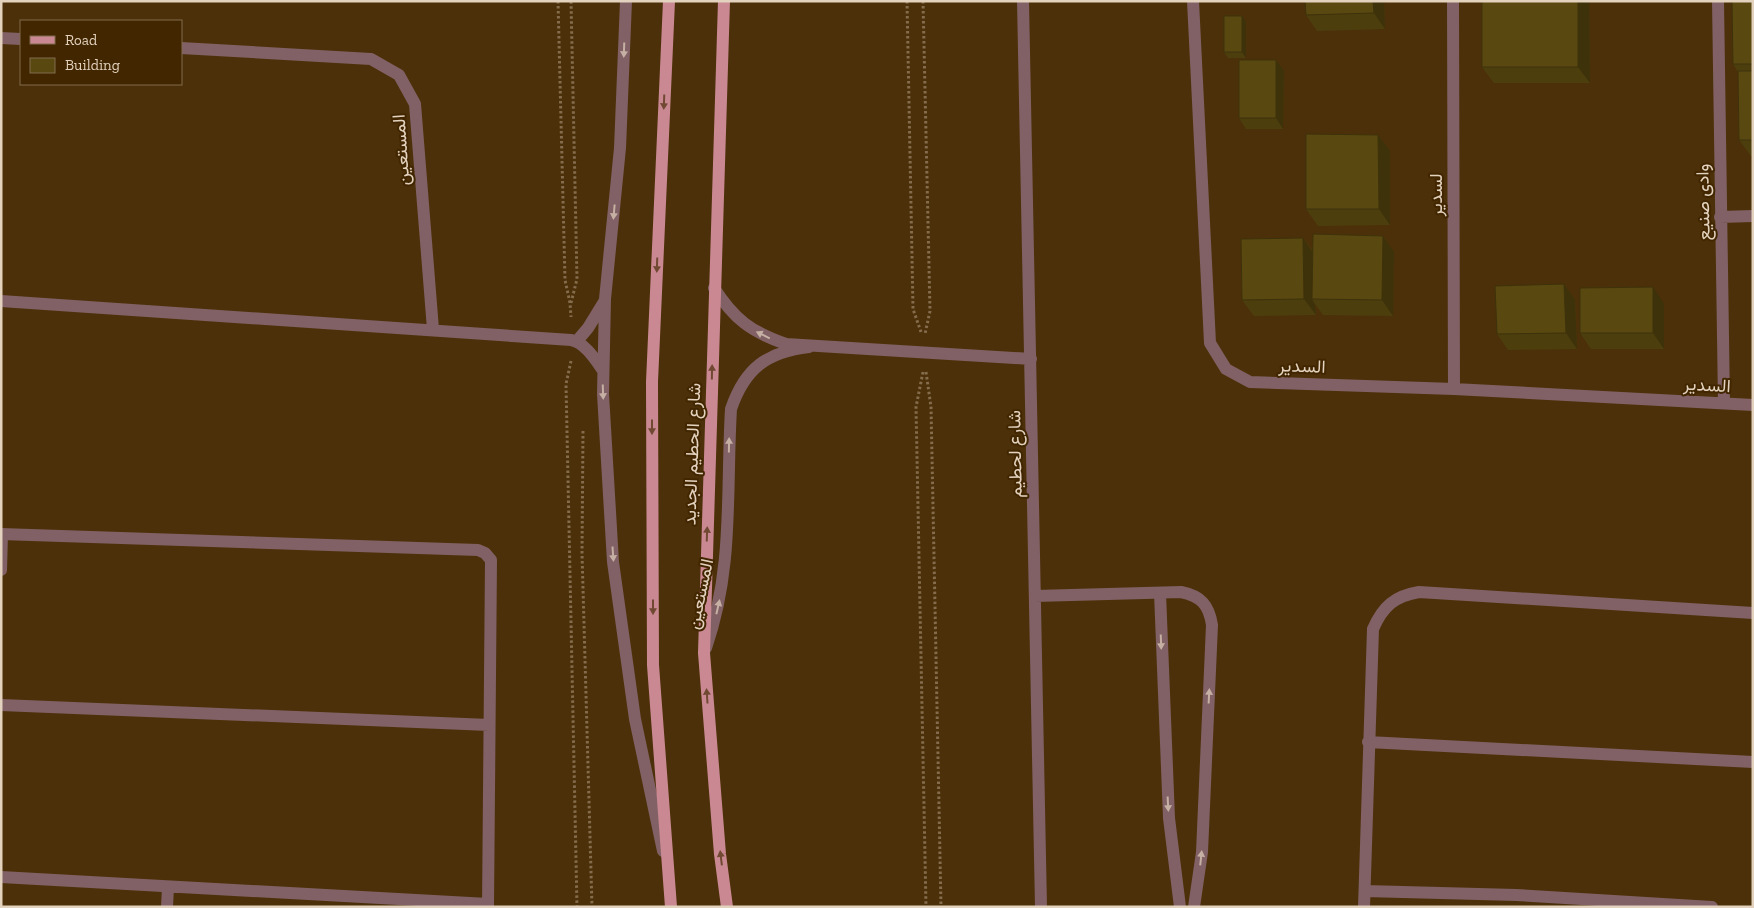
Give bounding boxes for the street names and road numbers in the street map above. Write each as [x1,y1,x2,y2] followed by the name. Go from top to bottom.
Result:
[388,113,414,187] street label: المستعين
[1691,163,1716,241] street label: وادى صنيع
[1425,173,1447,218] street label: لسدير
[1277,354,1326,378] street label: السدير
[1682,373,1731,397] street label: السدير
[679,382,706,526] street label: شارع الحطيم الجديد
[1003,410,1028,498] street label: شارع لحطيم
[682,557,718,631] street label: المستعين

